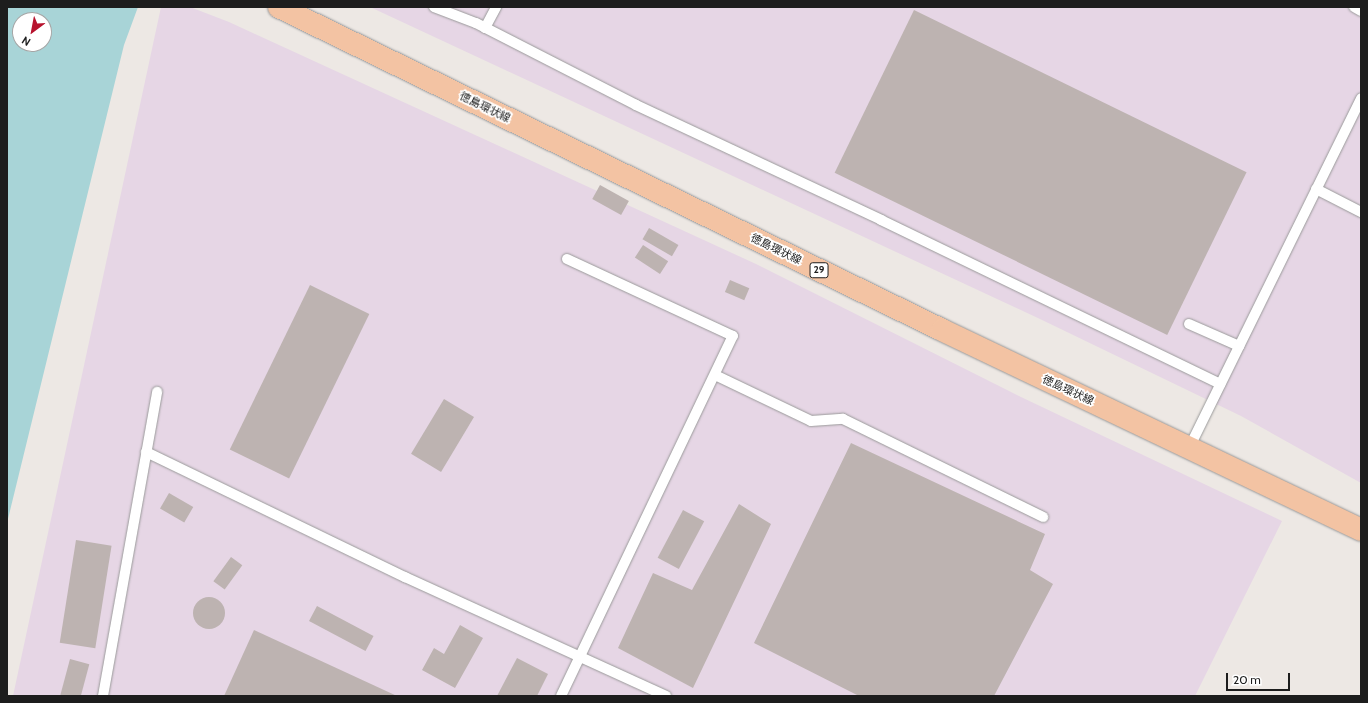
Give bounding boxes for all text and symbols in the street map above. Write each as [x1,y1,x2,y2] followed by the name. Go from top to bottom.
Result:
[12,12,52,52] north arrow
[19,33,33,49] text: N
[457,89,513,125] street label: 徳島環状線
[748,231,804,267] street label: 徳島環状線
[809,262,829,278] road number: 29
[1040,372,1096,408] street label: 徳島環状線
[1228,665,1292,691] scale bar
[1233,672,1261,687] text: 20 m

